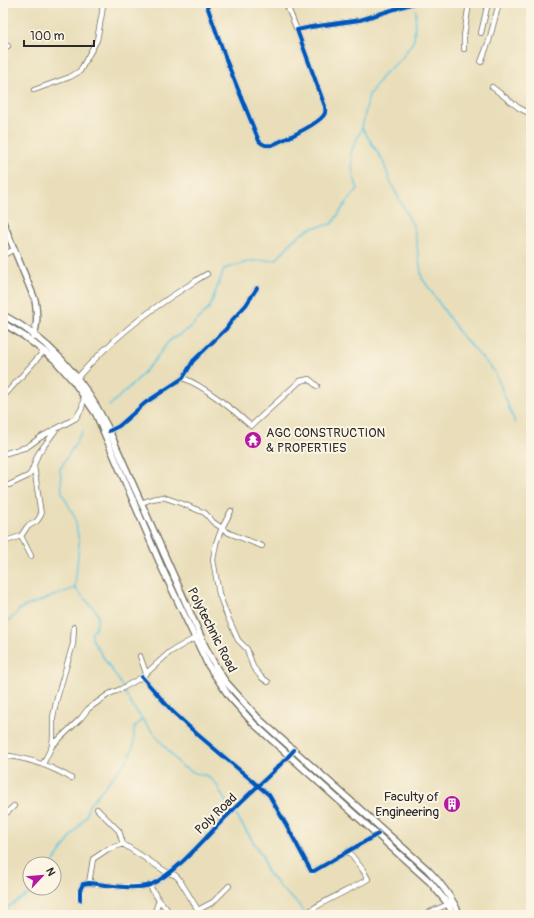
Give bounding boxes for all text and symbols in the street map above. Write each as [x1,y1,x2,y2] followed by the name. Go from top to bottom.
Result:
[24,22,94,48] scale bar
[30,29,65,44] text: 100 m
[266,425,386,456] place label: AGC CONSTRUCTION & PROPERTIES
[243,430,263,450] temple icon: AGC CONSTRUCTION & PROPERTIES
[184,585,240,675] street label: Polytechnic Road
[375,789,440,820] place label: Faculty of Engineering
[192,790,240,838] street label: Poly Road
[442,794,462,814] building icon: Faculty of Engineering
[22,856,62,896] north arrow
[43,866,58,879] text: N

